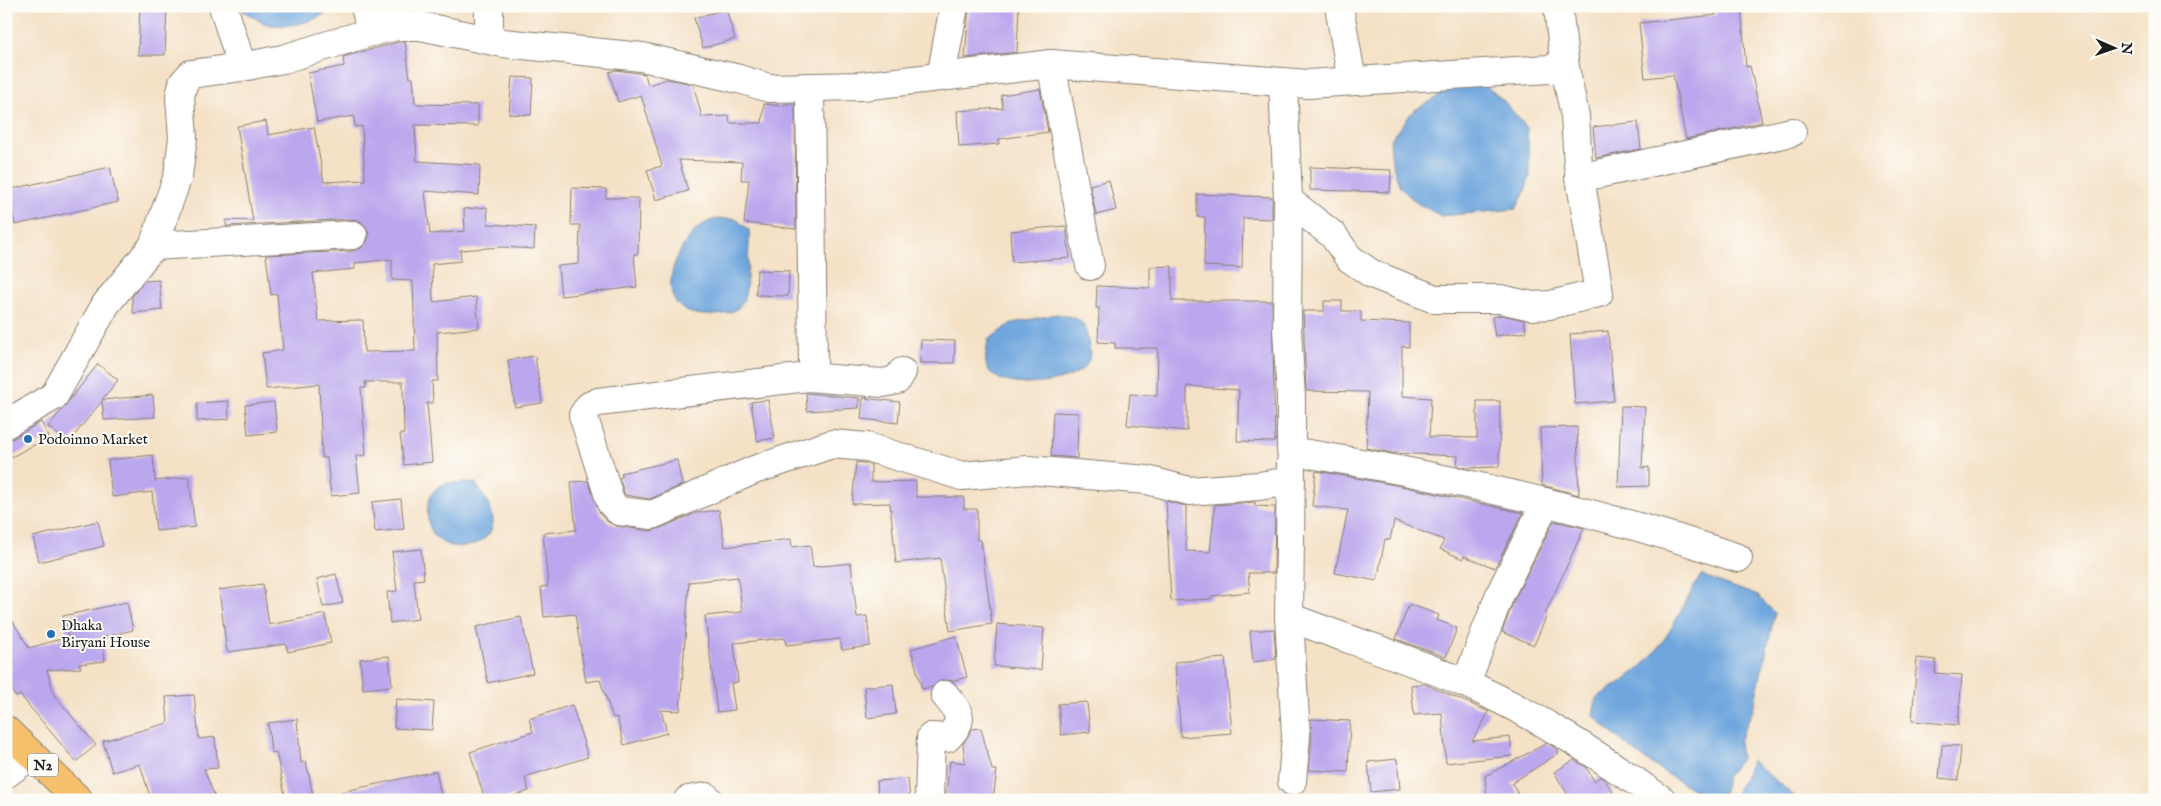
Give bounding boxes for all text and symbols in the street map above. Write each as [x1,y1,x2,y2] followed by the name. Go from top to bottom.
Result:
[2088,22,2138,72] north arrow
[2117,41,2135,55] text: N
[38,430,148,449] place label: Podoinno Market
[22,433,34,445] marker: Podoinno Market
[61,616,150,652] place label: Dhaka Biryani House
[45,628,57,640] marker: Dhaka Biryani House
[28,754,58,776] road number: N2

